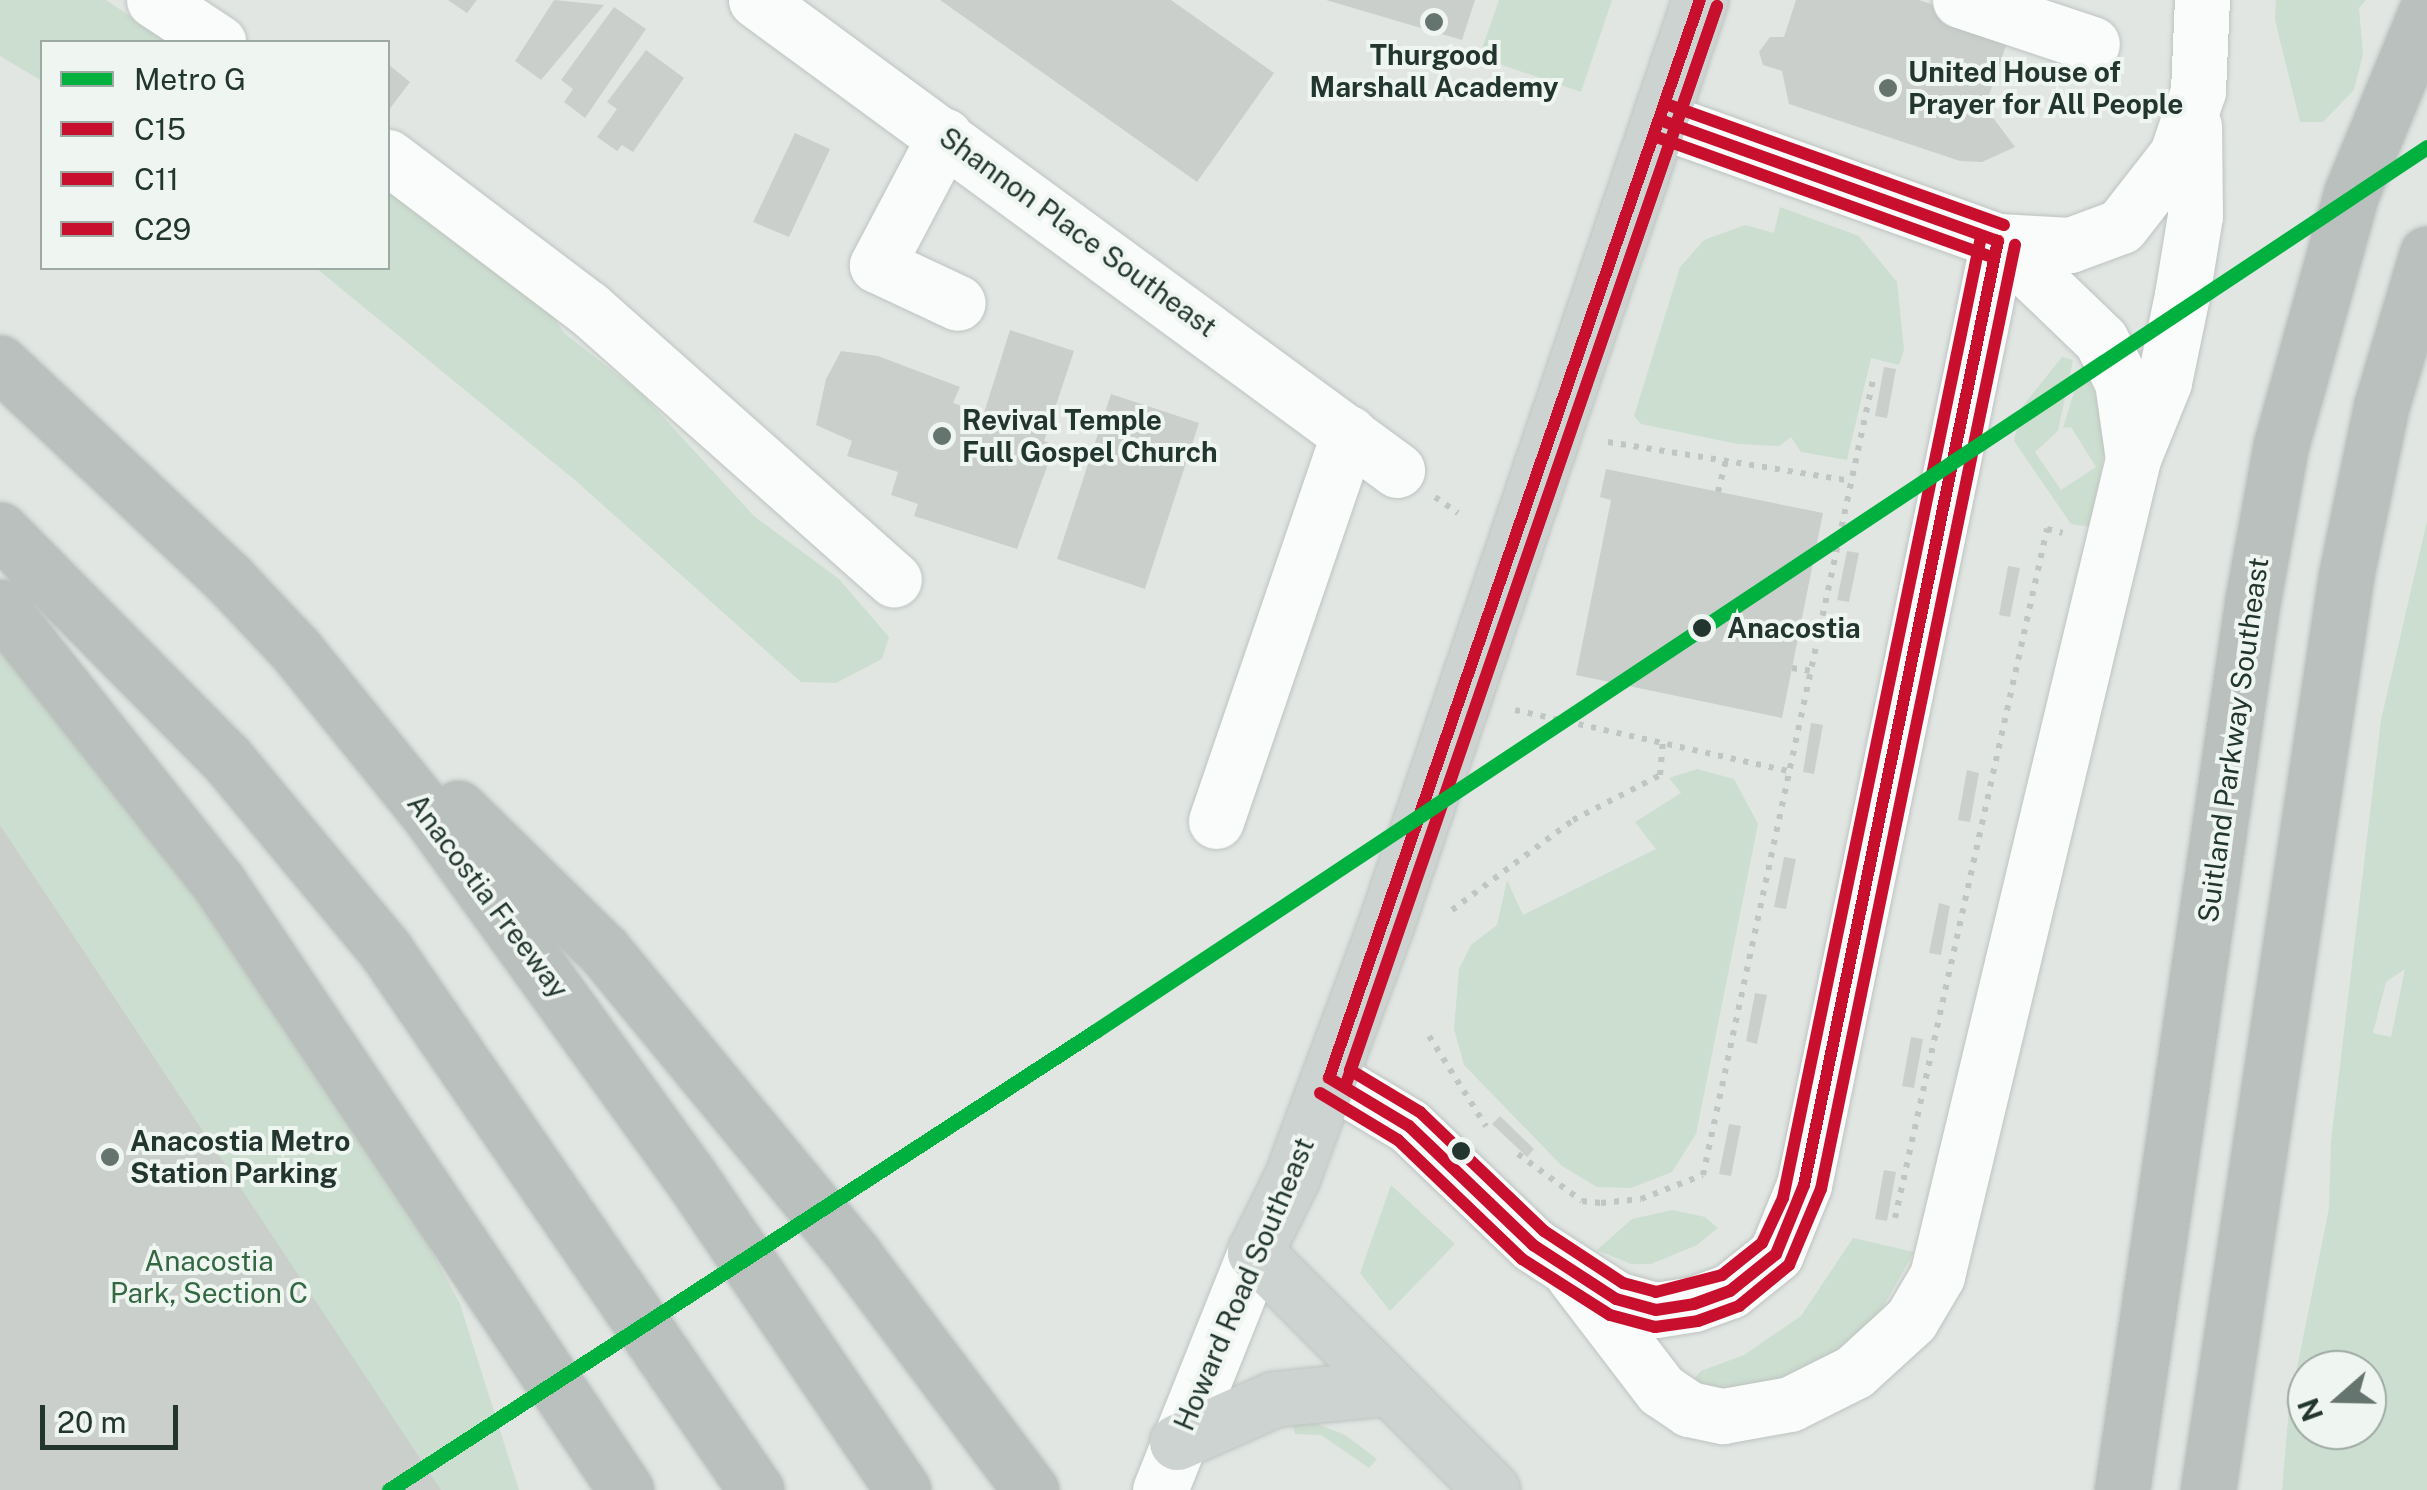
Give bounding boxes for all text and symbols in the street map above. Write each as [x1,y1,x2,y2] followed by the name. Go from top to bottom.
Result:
[1423,11,1445,33] marker: Thurgood Marshall Academy
[1310,38,1558,104] place label: Thurgood Marshall Academy
[40,40,390,270] legend
[1908,55,2183,121] place label: United House of Prayer for All People
[134,61,246,97] text: Metro G
[1877,77,1899,99] marker: United House of Prayer for All People
[134,111,186,147] text: C15
[933,120,1223,344] street label: Shannon Place Southeast
[134,161,179,197] text: C11
[134,211,191,247] text: C29
[962,403,1217,469] place label: Revival Temple Full Gospel Church
[931,425,953,447] marker: Revival Temple Full Gospel Church
[2191,555,2275,925] street label: Suitland Parkway Southeast
[1727,611,1861,645] place label: Anacostia
[1686,612,1718,644] marker: Anacostia
[400,787,576,1005] street label: Anacostia Freeway
[130,1124,350,1190] place label: Anacostia Metro Station Parking
[1167,1133,1321,1435] street label: Howard Road Southeast
[1451,1141,1471,1161] unlabelled marker
[99,1146,121,1168] marker: Anacostia Metro Station Parking
[110,1244,308,1310] park label: Anacostia Park, Section C
[2287,1350,2387,1450] north arrow
[45,1385,182,1447] scale bar
[2291,1394,2329,1426] text: N
[57,1404,126,1440] text: 20 m

